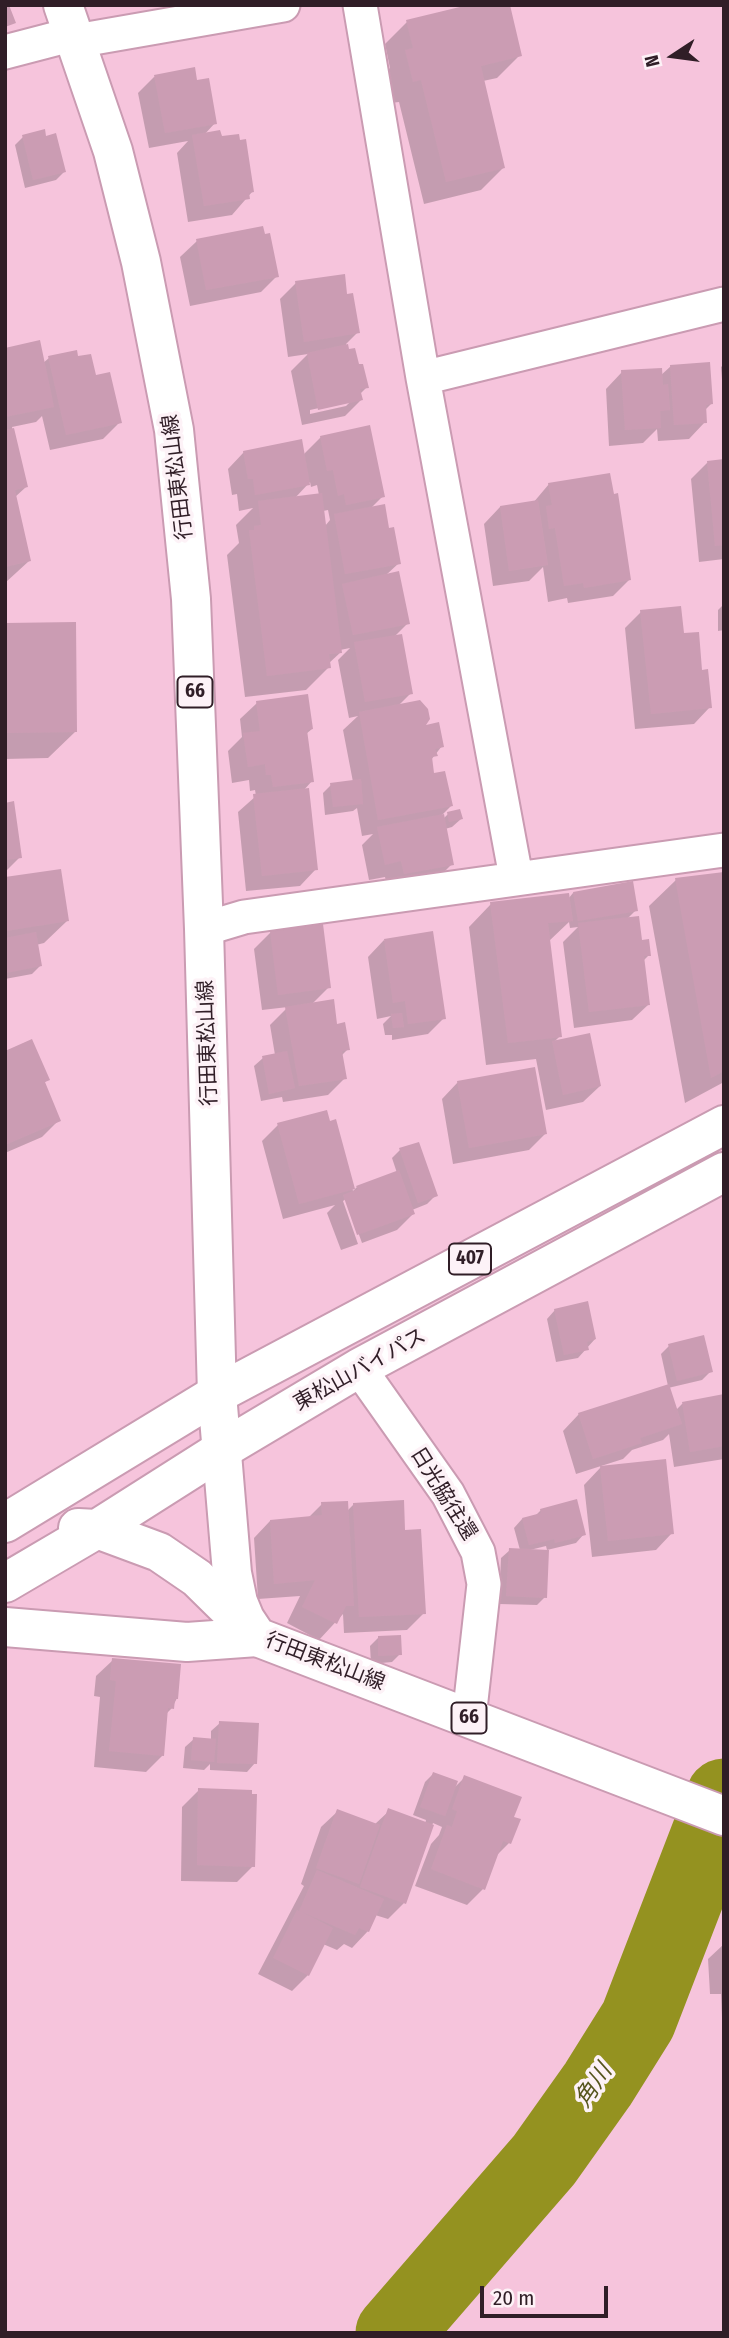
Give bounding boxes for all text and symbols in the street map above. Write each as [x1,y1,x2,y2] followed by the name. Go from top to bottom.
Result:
[638,21,708,91] north arrow
[640,53,665,69] text: N
[158,413,198,541] street label: 行田東松山線
[178,677,212,708] road number: 66
[193,980,223,1106] street label: 行田東松山線
[449,1244,491,1274] road number: 407
[290,1323,430,1417] street label: 東松山バイパス
[404,1443,482,1545] street label: 日光脇往還
[262,1628,388,1696] street label: 行田東松山線
[452,1702,486,1734] road number: 66
[570,2059,618,2113] water label: 角川
[484,2272,612,2316] scale bar
[493,2285,534,2311] text: 20 m

